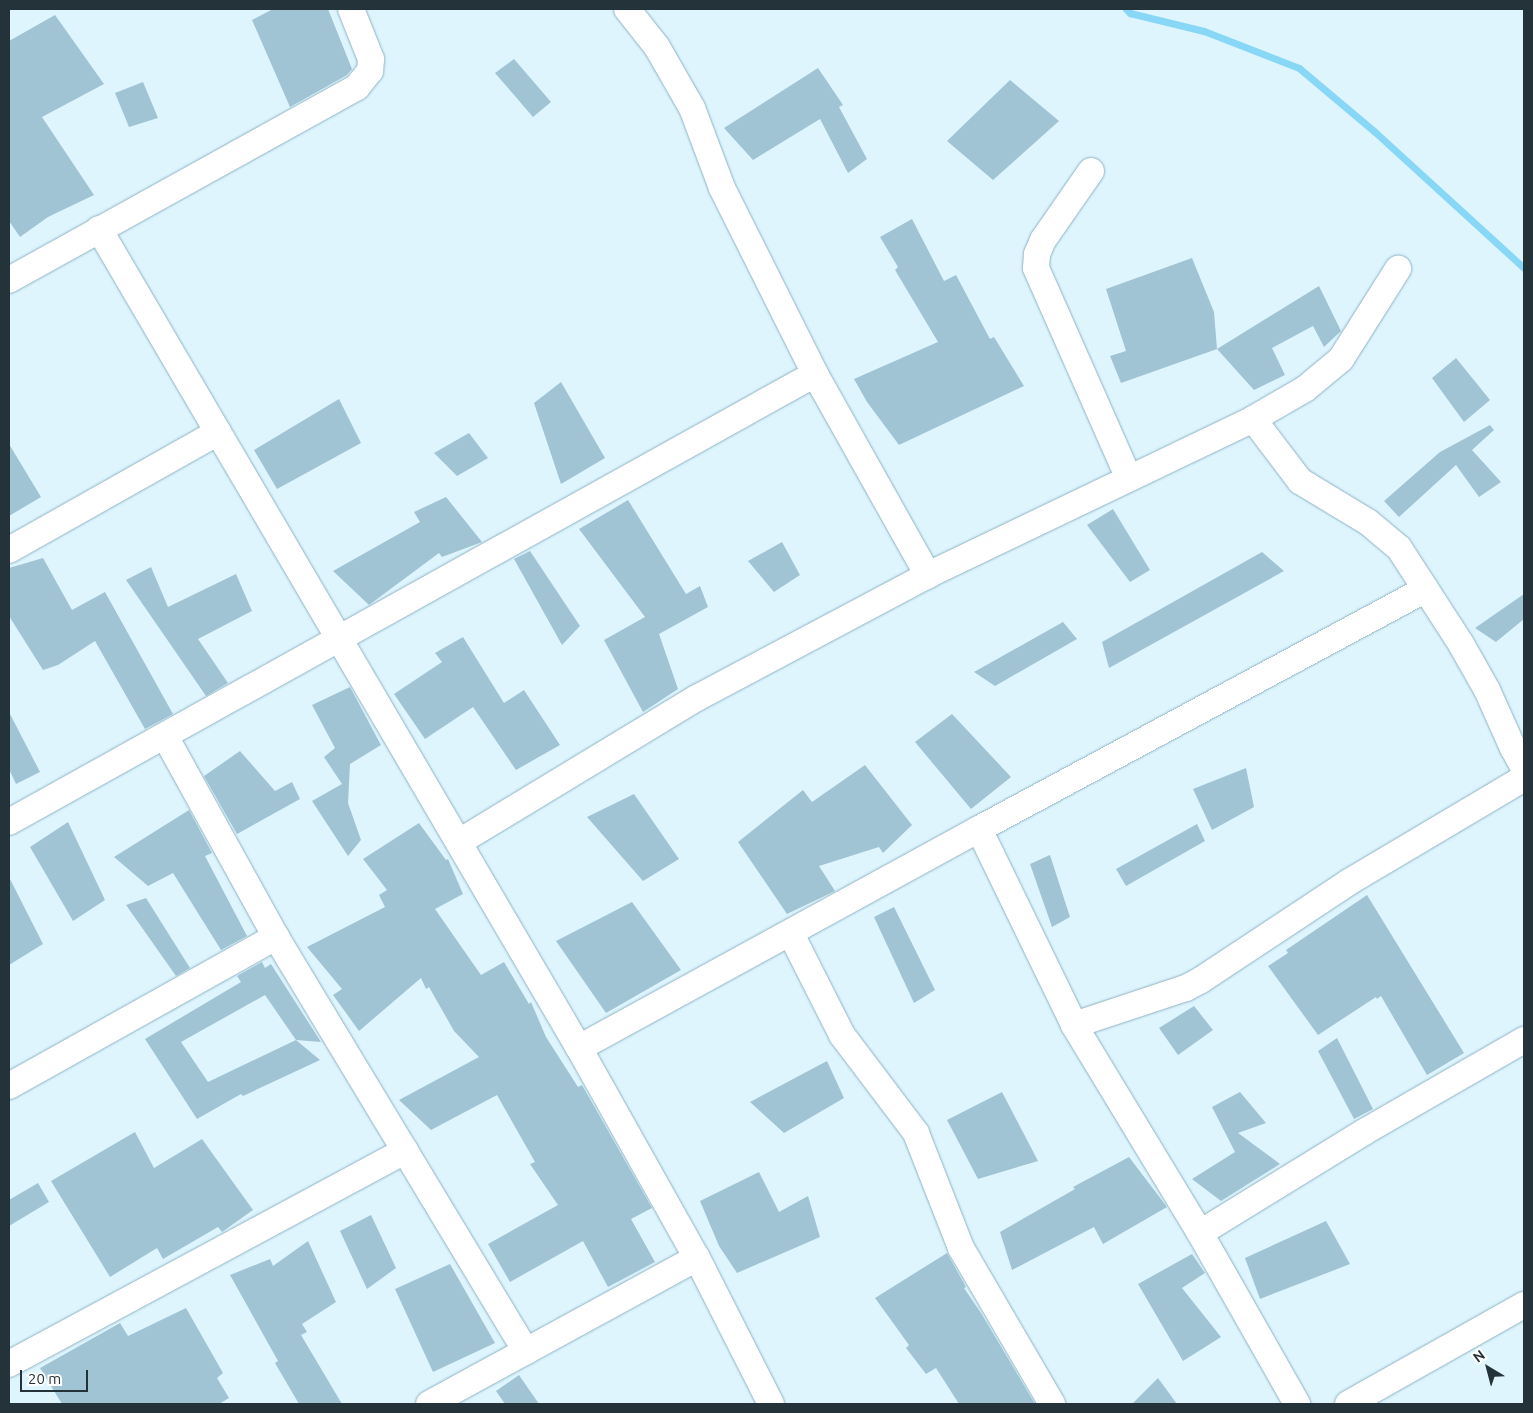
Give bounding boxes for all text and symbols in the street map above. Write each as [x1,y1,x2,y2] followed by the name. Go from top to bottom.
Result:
[1463,1343,1513,1393] north arrow
[1470,1346,1488,1366] text: N
[22,1360,90,1392] scale bar
[28,1370,61,1387] text: 20 m

